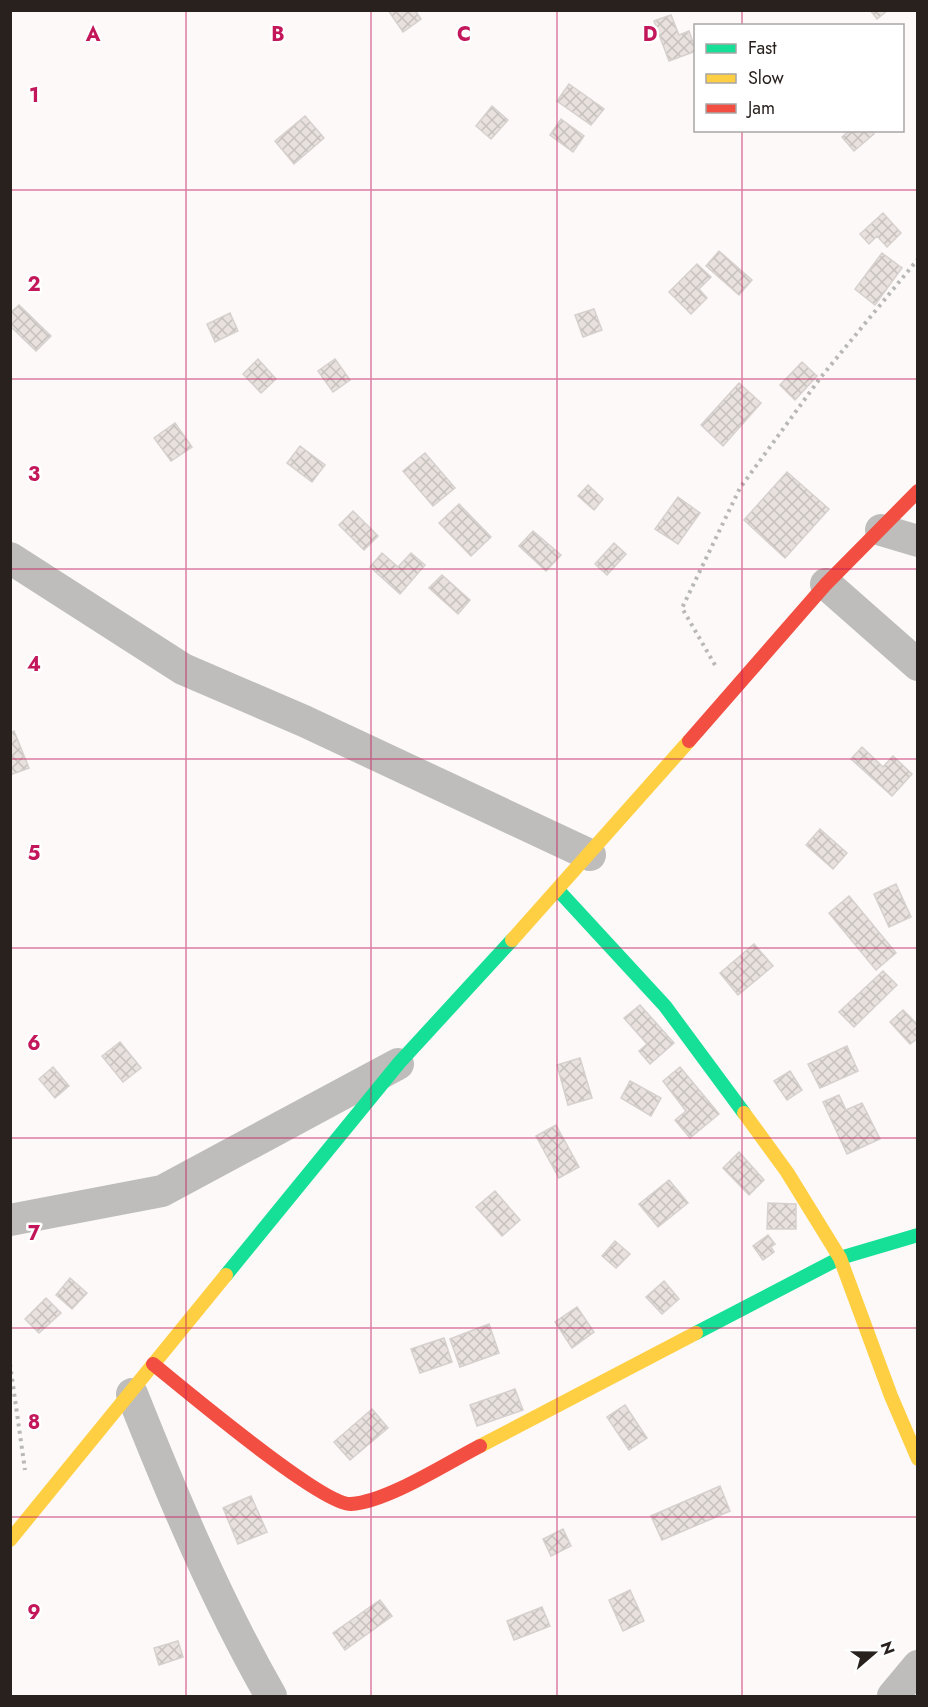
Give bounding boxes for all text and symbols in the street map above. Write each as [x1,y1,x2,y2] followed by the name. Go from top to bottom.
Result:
[85,20,101,49] text: A
[271,20,285,49] text: B
[457,20,471,49] text: C
[643,20,657,49] text: D
[694,24,904,132] legend
[748,35,777,61] text: Fast
[748,65,785,91] text: Slow
[29,81,39,110] text: 1
[746,95,775,121] text: Jam
[27,270,41,299] text: 2
[28,460,40,489] text: 3
[27,650,41,679] text: 4
[28,839,41,868] text: 5
[27,1029,41,1058] text: 6
[28,1219,41,1248] text: 7
[28,1408,40,1437] text: 8
[27,1598,41,1627] text: 9
[844,1623,904,1683] north arrow
[875,1638,901,1658] text: N

